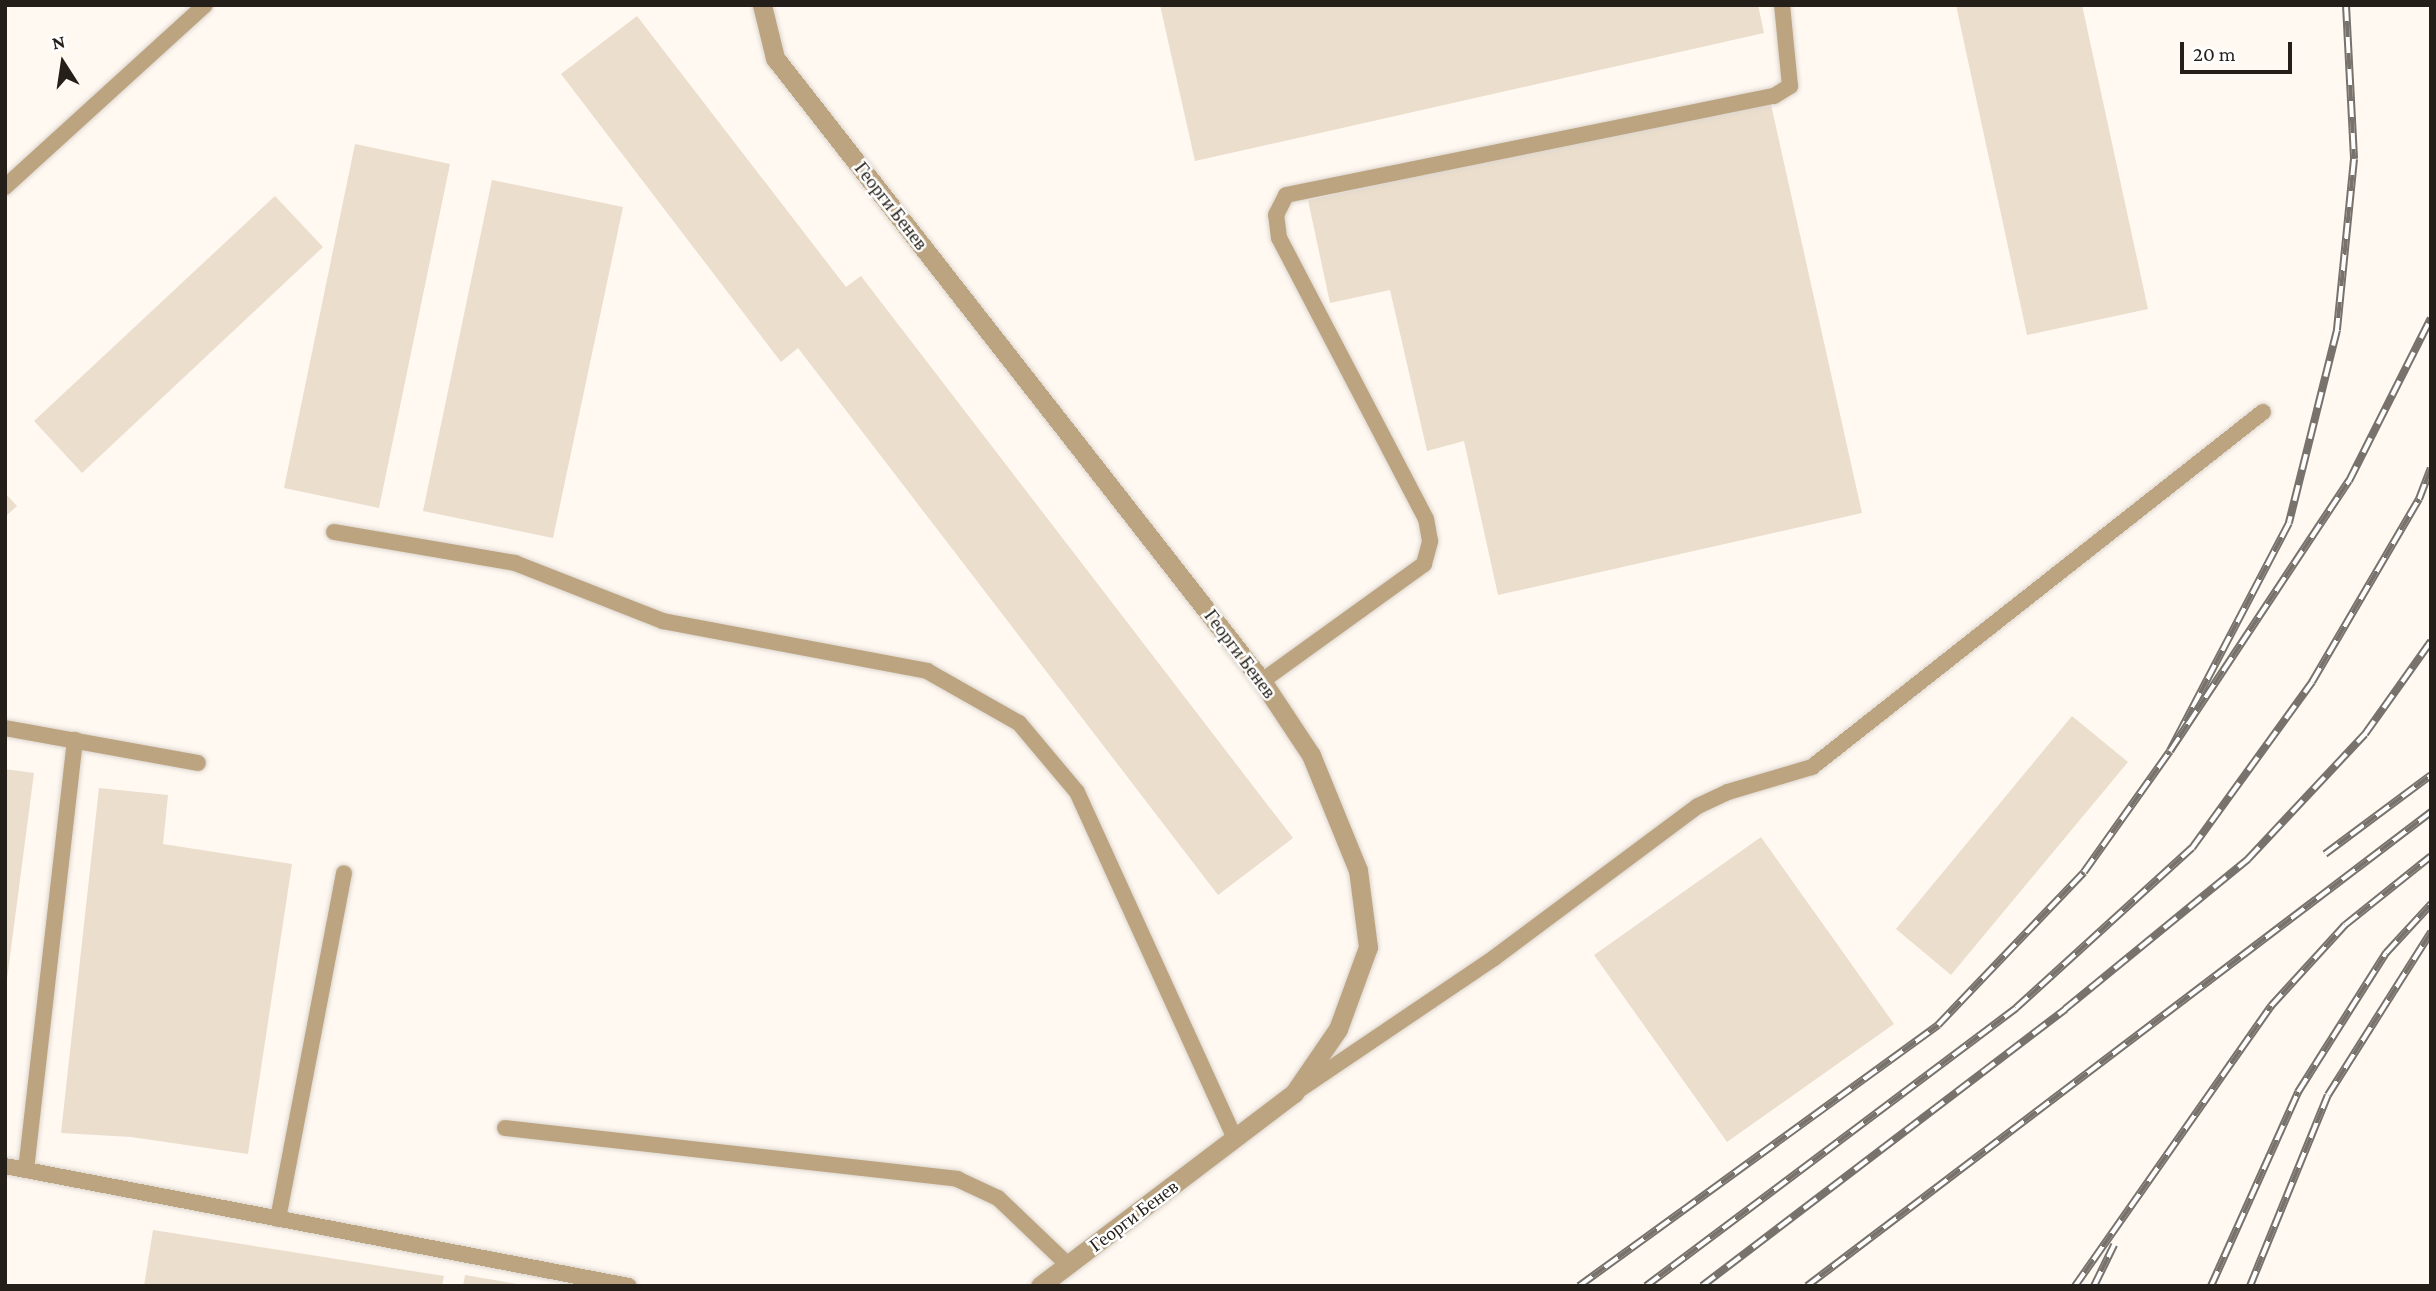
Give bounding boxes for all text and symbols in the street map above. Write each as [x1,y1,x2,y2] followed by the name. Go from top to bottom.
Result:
[28,28,98,98] north arrow
[2184,28,2296,72] scale bar
[50,30,67,54] text: N
[2193,42,2236,66] text: 20 m
[850,157,932,255] street label: Георги Бенев
[1199,605,1281,703] street label: Георги Бенев
[1085,1175,1183,1257] street label: Георги Бенев

